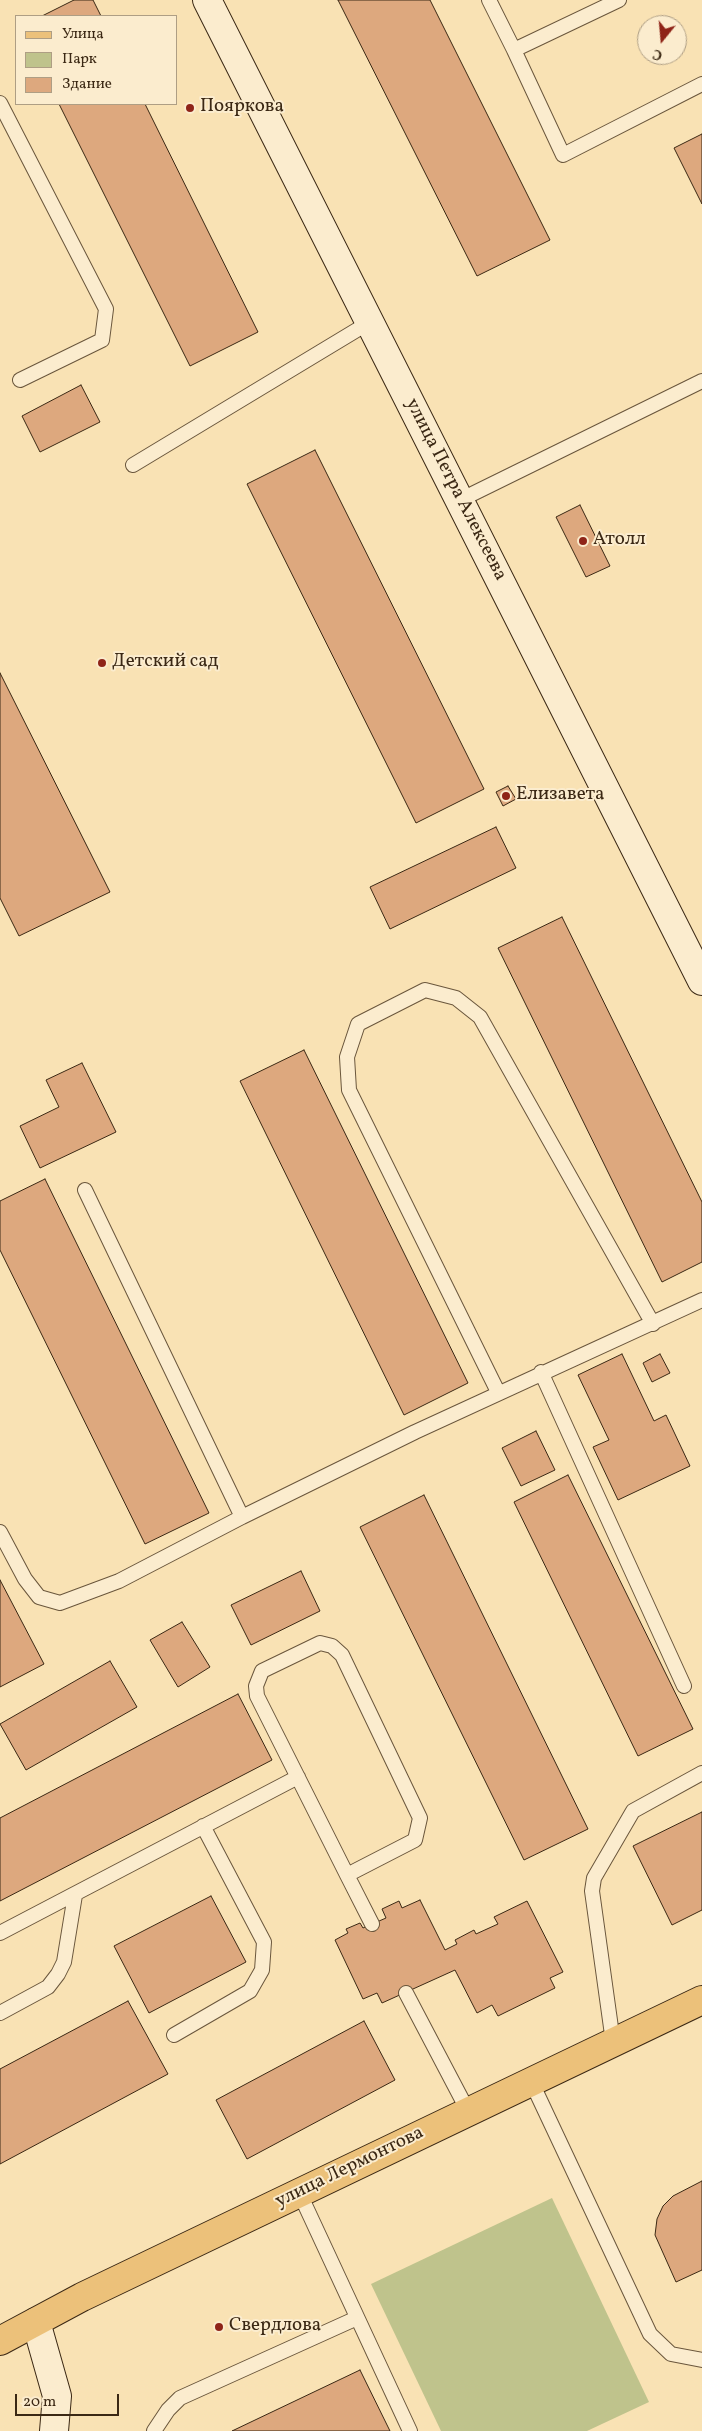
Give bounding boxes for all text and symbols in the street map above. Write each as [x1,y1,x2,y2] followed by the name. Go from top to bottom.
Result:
[15,15,178,105] legend
[637,15,687,65] north arrow
[62,24,104,45] text: Улица
[651,43,665,64] text: С
[62,49,97,70] text: Парк
[62,74,112,95] text: Здание
[200,97,284,119] place label: Пояркова
[184,102,196,114] marker: Пояркова
[399,395,511,585] street label: улица Петра Алексеева
[593,530,646,552] place label: Атолл
[577,535,589,547] marker: Атолл
[112,652,218,674] place label: Детский сад
[96,657,108,669] marker: Детский сад
[516,785,605,807] place label: Елизавета
[500,790,512,802] marker: Елизавета
[272,2122,428,2214] street label: улица Лермонтова
[229,2316,321,2338] place label: Свердлова
[213,2321,225,2333] marker: Свердлова
[18,2384,121,2416] scale bar
[23,2392,56,2413] text: 20 m

